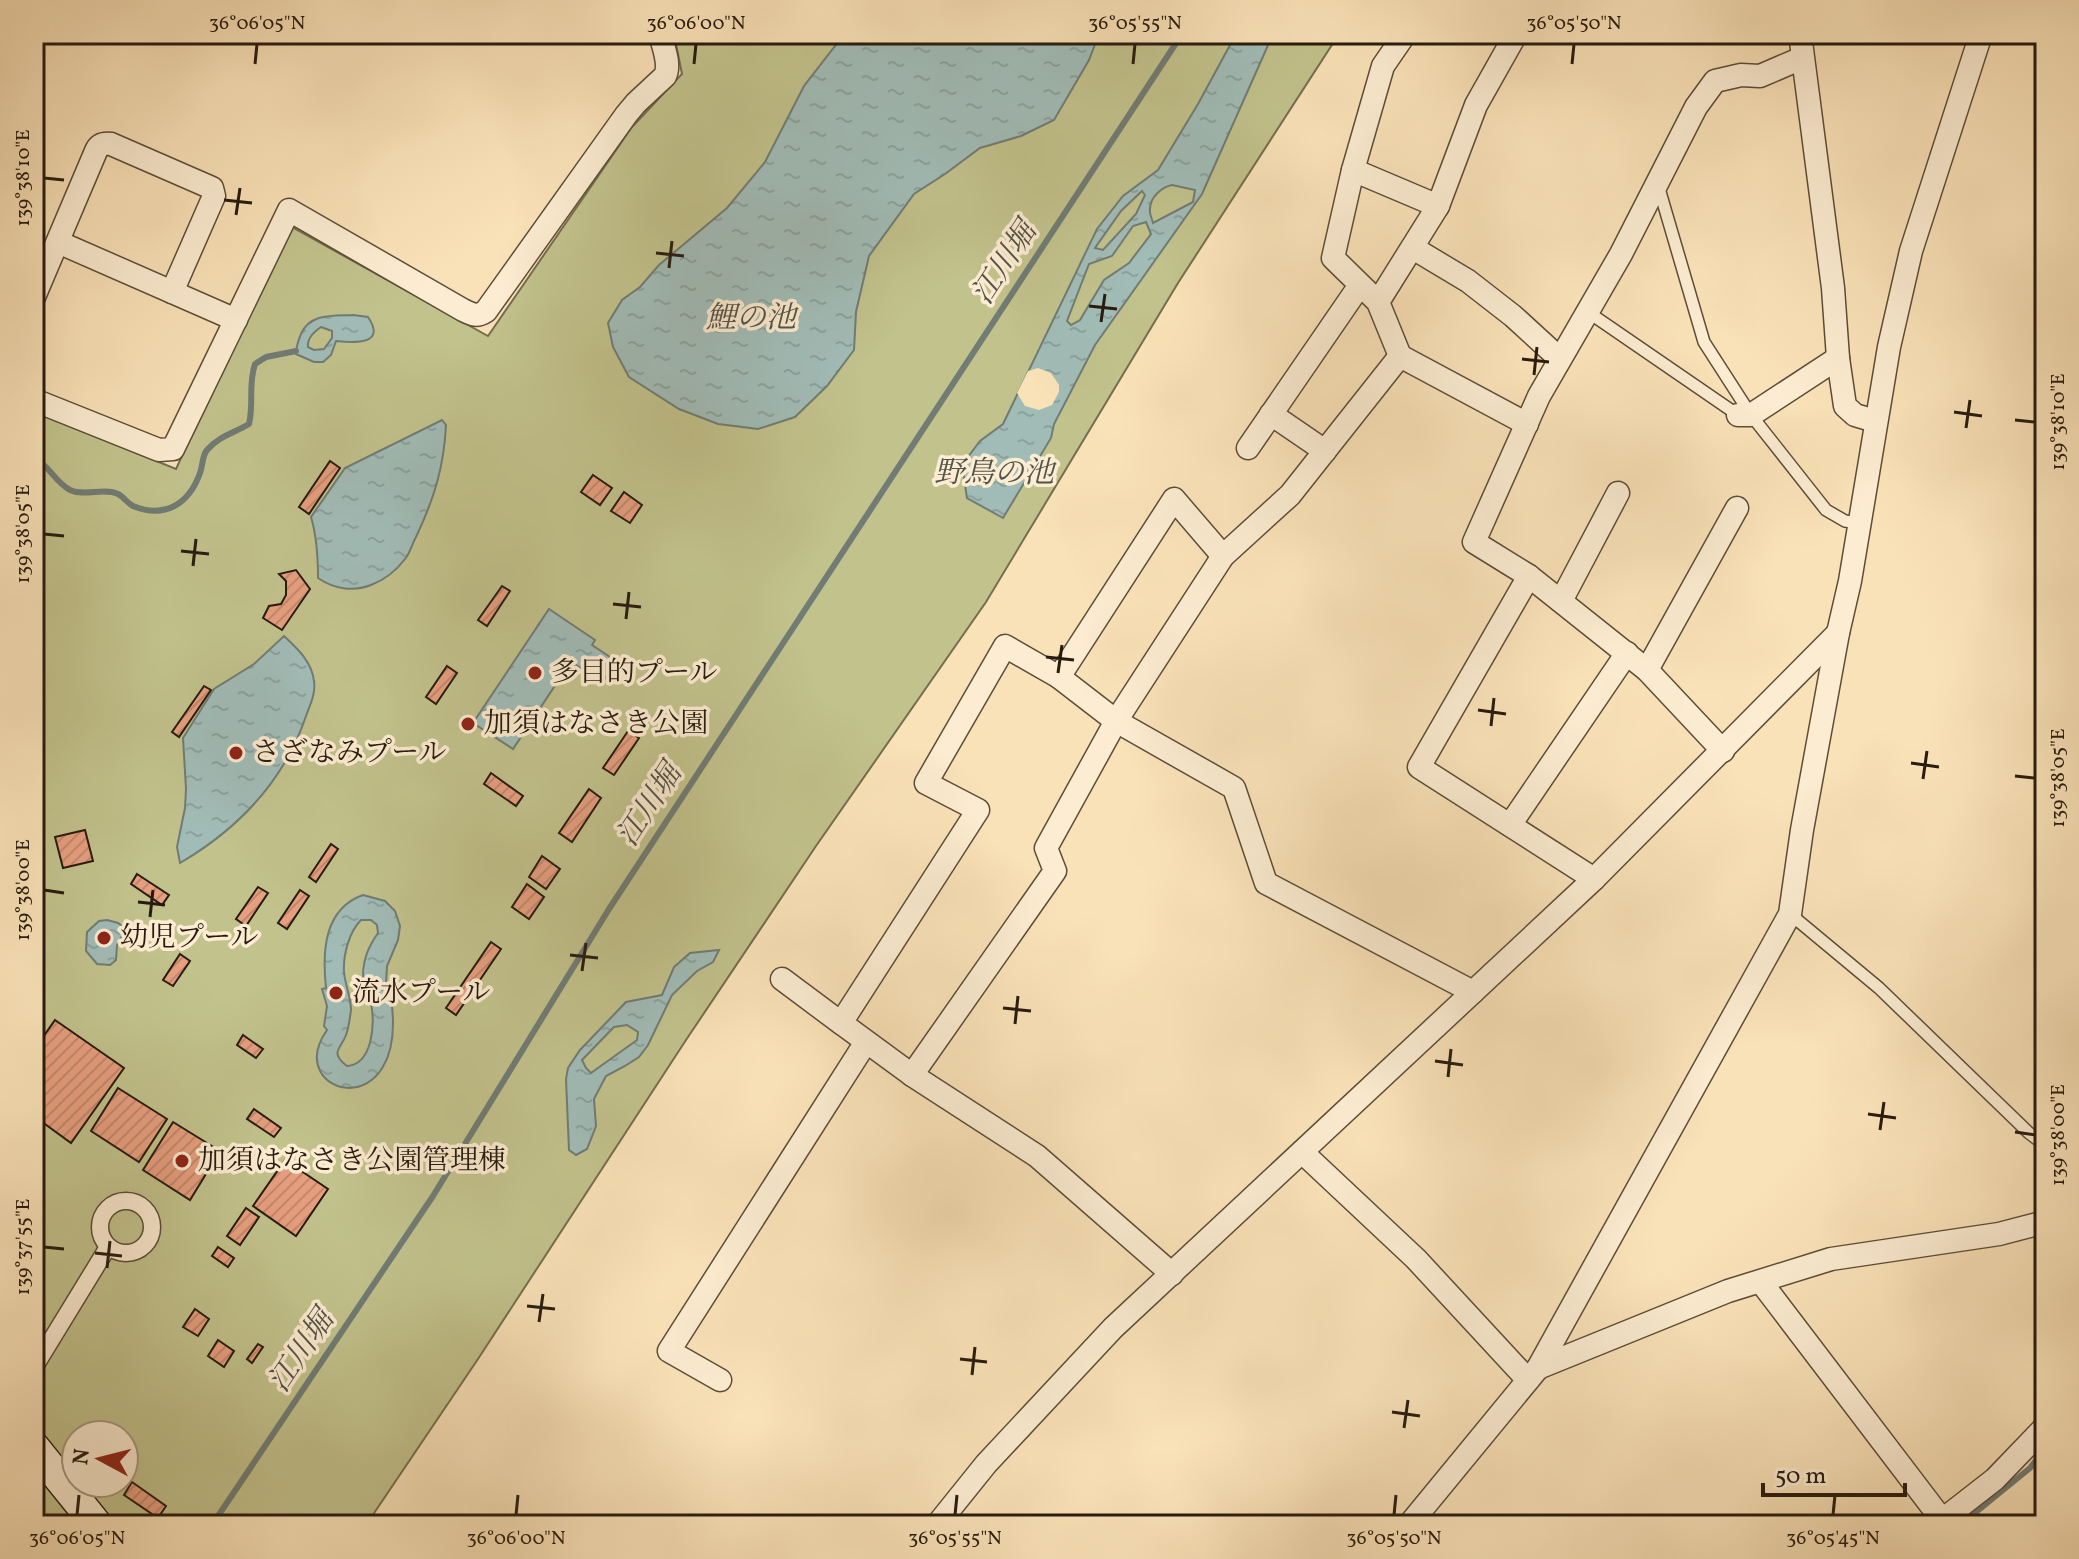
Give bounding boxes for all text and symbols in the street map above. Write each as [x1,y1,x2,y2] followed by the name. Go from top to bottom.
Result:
[209,10,305,38] text: 36°06'05"N
[646,10,746,38] text: 36°06'00"N
[1088,10,1182,38] text: 36°05'55"N
[1526,10,1622,38] text: 36°05'50"N
[10,129,38,227] text: 139°38'10"E
[963,211,1050,313] water label: 江川堀
[706,298,799,340] water label: 鯉の池
[2045,373,2073,471] text: 139°38'10"E
[934,453,1057,495] water label: 野鳥の池
[10,484,38,584] text: 139°38'05"E
[551,654,718,693] place label: 多目的プール
[526,664,544,682] marker: 多目的プール
[484,705,708,744] place label: 加須はなさき公園
[459,715,477,733] marker: 加須はなさき公園
[2045,728,2073,828] text: 139°38'05"E
[252,734,447,773] place label: さざなみプール
[227,744,245,762] marker: さざなみプール
[608,753,695,855] water label: 江川堀
[10,839,38,941] text: 139°38'00"E
[120,919,259,958] place label: 幼児プール
[95,929,113,947] marker: 幼児プール
[352,974,491,1013] place label: 流水プール
[327,984,345,1002] marker: 流水プール
[2045,1084,2073,1186] text: 139°38'00"E
[198,1142,506,1181] place label: 加須はなさき公園管理棟
[173,1152,191,1170] marker: 加須はなさき公園管理棟
[10,1198,38,1296] text: 139°37'55"E
[259,1299,347,1401] water label: 江川堀
[60,1419,140,1499] north arrow
[66,1447,99,1467] text: N
[1763,1447,1905,1497] scale bar
[1775,1460,1827,1494] text: 50 m
[29,1525,125,1553] text: 36°06'05"N
[466,1525,566,1553] text: 36°06'00"N
[908,1525,1002,1553] text: 36°05'55"N
[1346,1525,1442,1553] text: 36°05'50"N
[1786,1525,1880,1553] text: 36°05'45"N

